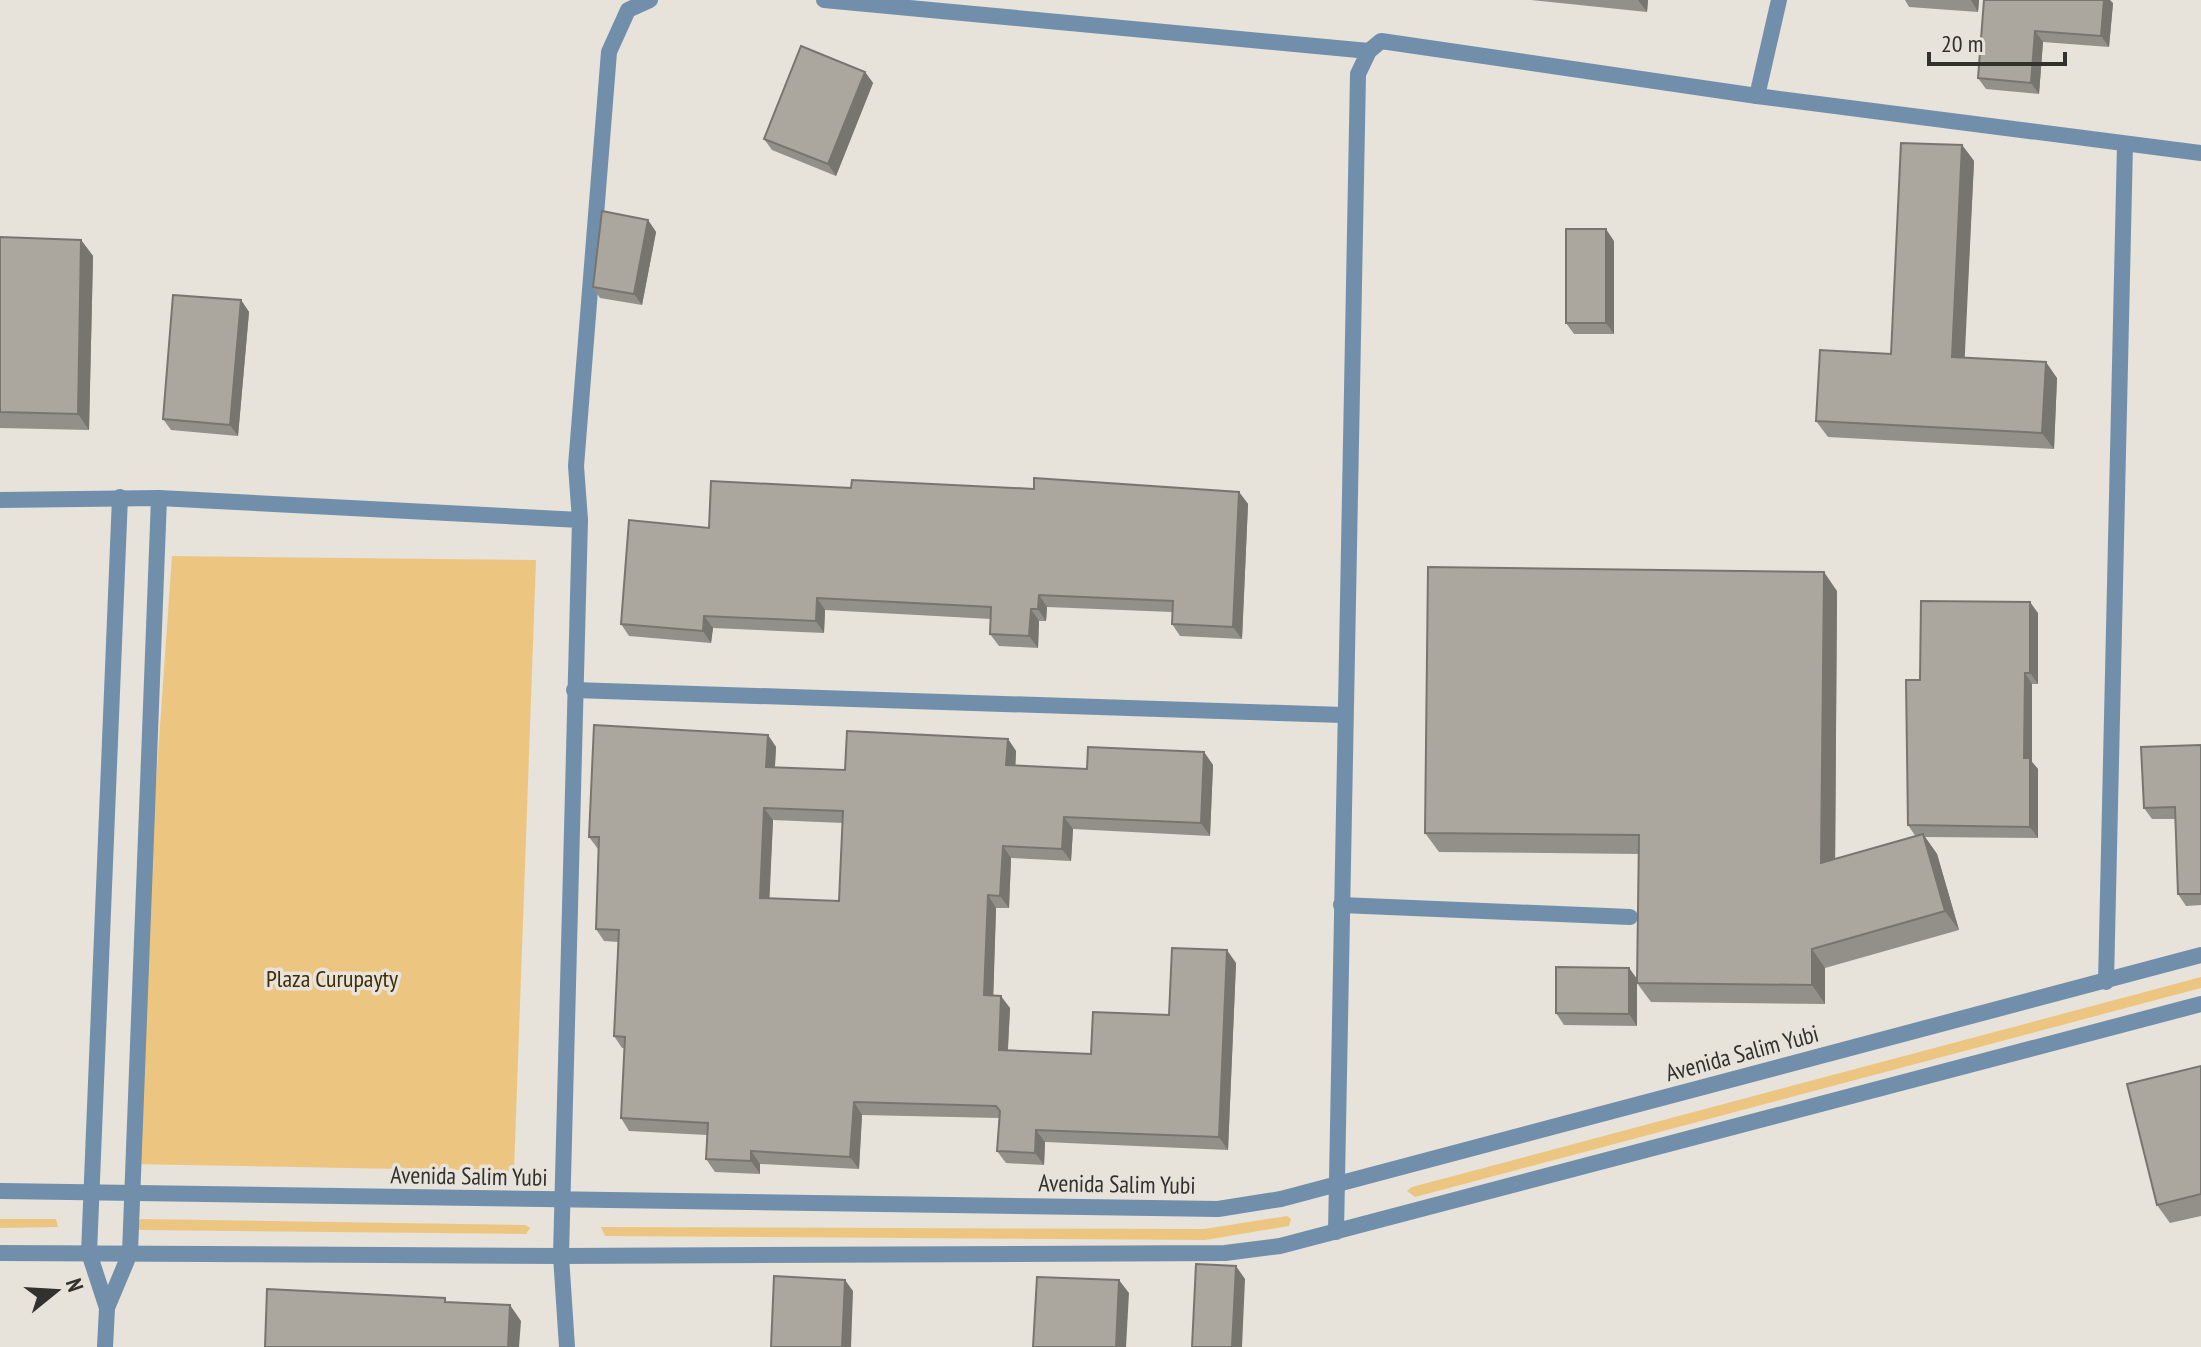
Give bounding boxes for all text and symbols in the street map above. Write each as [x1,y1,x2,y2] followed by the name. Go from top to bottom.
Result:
[1929,16,2065,66] scale bar
[1941,28,1983,59] text: 20 m
[266,963,398,994] park label: Plaza Curupayty
[1662,1018,1822,1088] street label: Avenida Salim Yubi
[390,1159,548,1193] street label: Avenida Salim Yubi
[1038,1167,1196,1201] street label: Avenida Salim Yubi
[16,1251,96,1331] north arrow
[60,1275,90,1295] text: N

